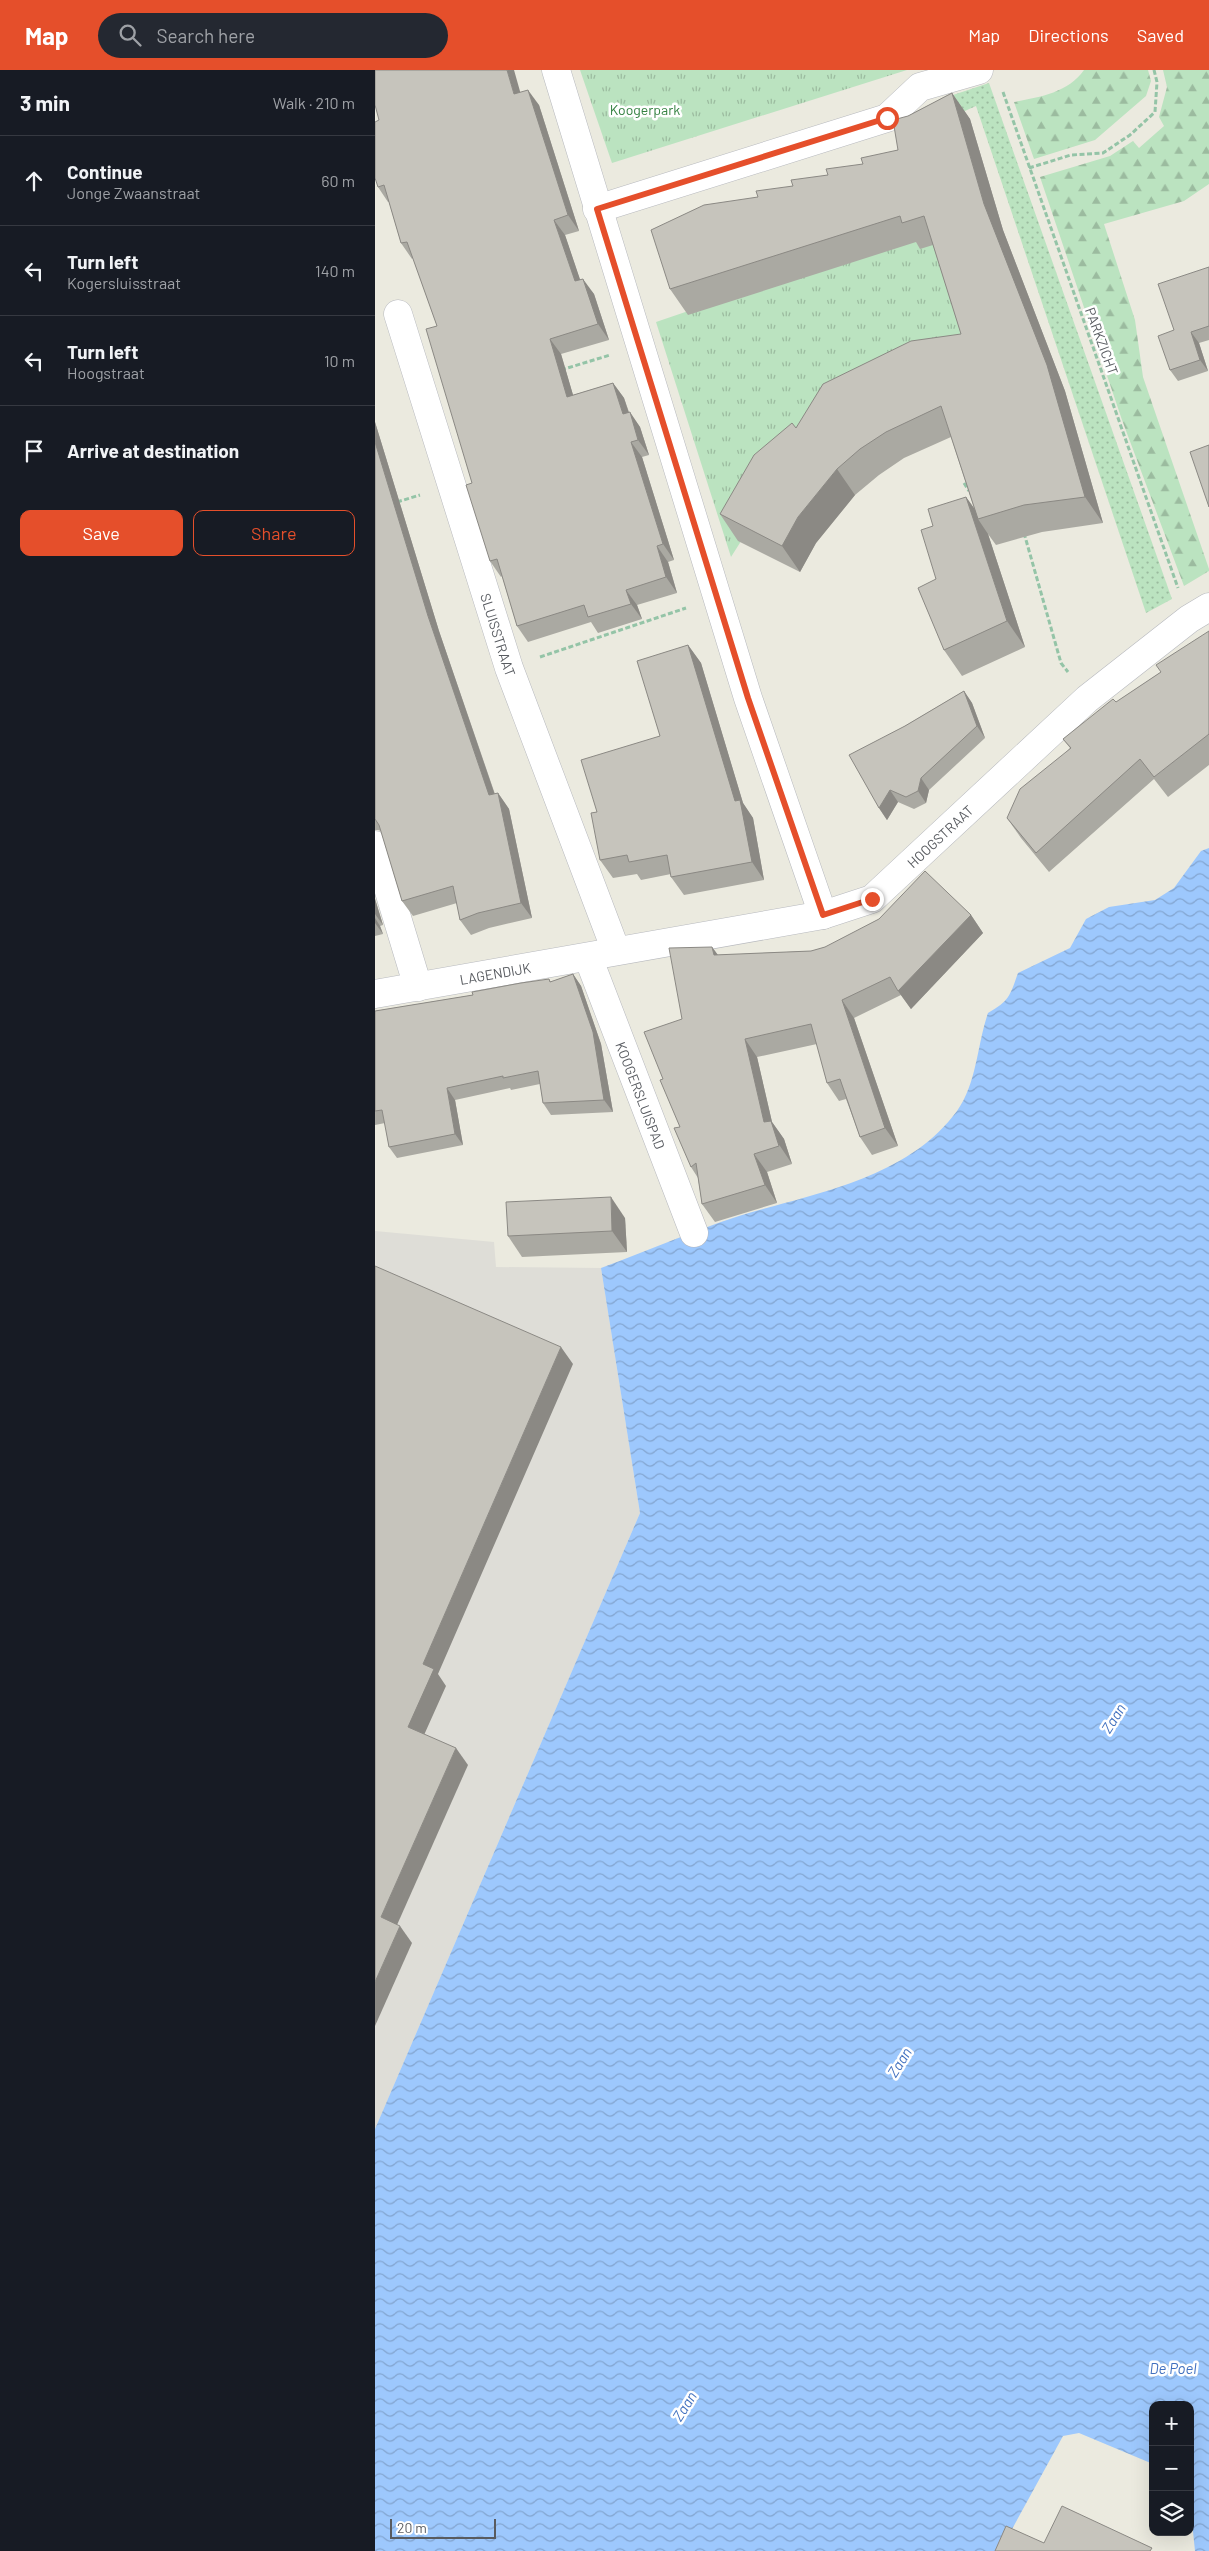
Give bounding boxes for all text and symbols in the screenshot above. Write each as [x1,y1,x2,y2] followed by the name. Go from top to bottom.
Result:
[98,13,448,58] search box
[25,21,68,50] text: Map
[116,21,144,49] icon: search
[156,24,255,47] text: Search here
[968,24,1000,46] text: Map
[1028,24,1109,46] text: Directions
[1137,24,1184,46] text: Saved
[20,90,70,115] text: 3 min
[273,93,355,112] text: Walk · 210 m
[610,101,680,118] park label: Koogerpark
[876,107,899,130] route start
[67,160,143,183] text: Continue
[20,167,48,195] icon: ahead
[321,171,355,190] text: 60 m
[67,183,200,202] text: Jonge Zwaanstraat
[67,250,138,273] text: Turn left
[20,257,48,285] icon: left
[315,261,355,280] text: 140 m
[67,273,181,292] text: Kogersluisstraat
[1082,305,1122,377] street label: PARKZICHT
[67,340,138,363] text: Turn left
[20,347,48,375] icon: left
[324,351,355,370] text: 10 m
[67,363,145,382] text: Hoogstraat
[20,437,48,465] icon: arrive
[67,439,239,462] text: Arrive at destination
[20,510,183,556] button: Save
[193,510,355,556] button: Share
[478,591,520,679] street label: SLUISSTRAAT
[903,801,976,871] street label: HOOGSTRAAT
[861,888,884,911] route end
[458,958,533,987] street label: LAGENDIJK
[613,1039,669,1151] street label: KOOGERSLUISPAD
[1097,1700,1129,1736] water label: Zaan
[883,2044,915,2080] water label: Zaan
[1149,2359,1197,2377] water label: De Poel
[668,2388,700,2424] water label: Zaan
[1149,2401,1194,2536] map controls
[1149,2401,1194,2446] button: +
[1149,2446,1194,2491] button: −
[1149,2491,1194,2536] button: layers
[390,2516,496,2539] scale bar
[397,2519,427,2536] text: 20 m

